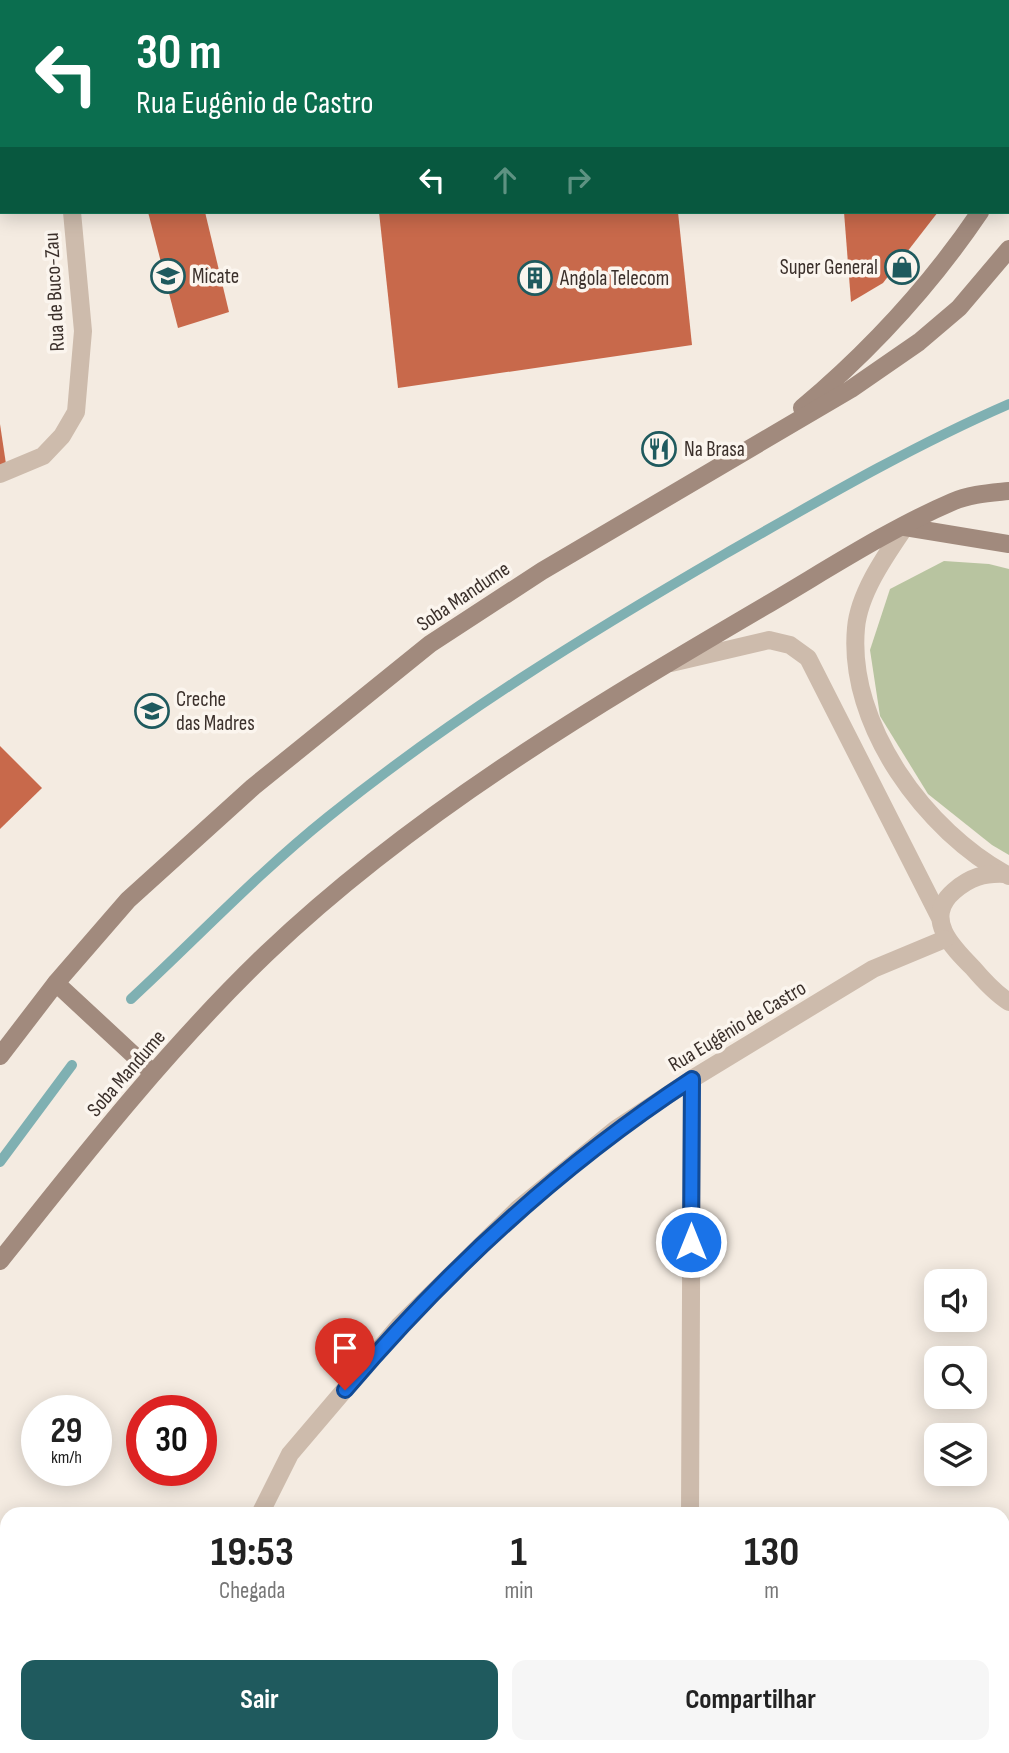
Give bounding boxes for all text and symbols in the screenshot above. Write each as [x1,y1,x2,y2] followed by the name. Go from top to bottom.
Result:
[136,24,221,83] text: 30 m
[21,28,112,119] icon: left
[136,84,373,123] text: Rua Eugênio de Castro
[413,161,451,199] icon: left
[486,161,524,199] icon: ahead
[559,161,597,199] icon: right
[39,232,70,352] street label: Rua de Buco-Zau
[883,248,921,286] shop icon: Super General
[780,255,878,280] place label: Super General
[149,257,187,295] school or university icon: Micate
[516,259,554,297] building icon: Angola Telecom
[192,264,239,289] place label: Micate
[559,266,669,291] place label: Angola Telecom
[640,430,678,468] restaurant icon: Na Brasa
[684,437,745,462] place label: Na Brasa
[412,556,515,637] street label: Soba Mandume
[176,687,255,736] place label: Creche das Madres
[133,692,171,730] school or university icon: Creche das Madres
[664,976,810,1077] street label: Rua Eugênio de Castro
[82,1025,171,1122] street label: Soba Mandume
[654,1205,728,1279] position arrow
[924,1269,987,1486] map controls
[924,1269,987,1332] button: sound
[315,1318,375,1390] pin
[326,1329,364,1367] icon: arrive
[924,1346,987,1409] button: search
[126,1395,217,1486] speed limit sign: 30
[51,1410,82,1453] text: 29
[924,1423,987,1486] button: layers
[51,1447,82,1468] text: km/h
[211,1527,294,1578] text: 19:53
[511,1527,527,1578] text: 1
[744,1527,799,1578] text: 130
[219,1577,285,1605] text: Chegada
[504,1577,533,1605] text: min
[764,1577,779,1605] text: m
[21,1660,498,1740] button: Sair
[512,1660,989,1740] button: Compartilhar

